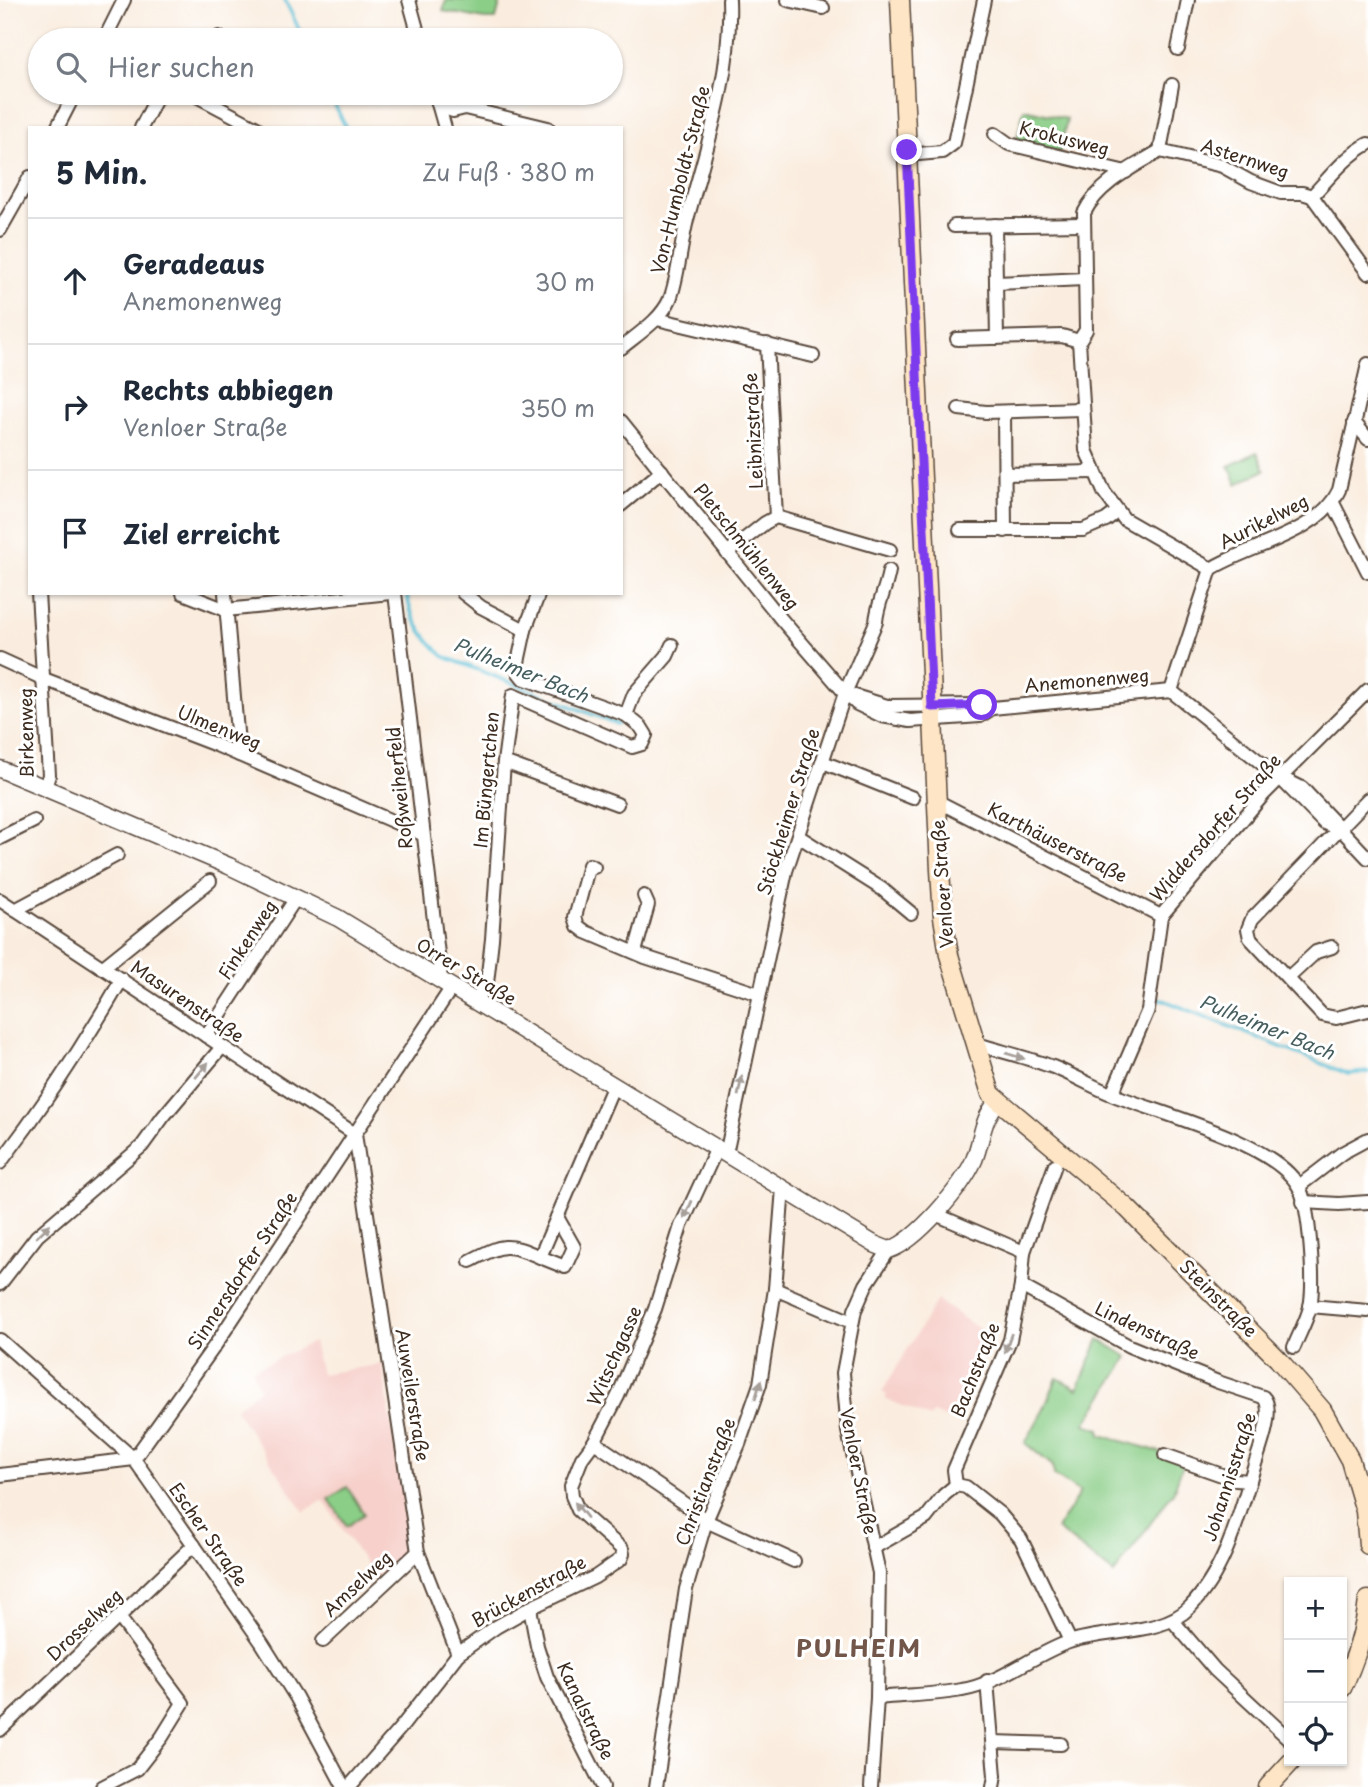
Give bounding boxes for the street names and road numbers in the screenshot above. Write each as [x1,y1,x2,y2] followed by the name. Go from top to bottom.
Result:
[643,83,716,277] street label: Von-Humboldt-Straße
[1016,113,1112,162] street label: Krokusweg
[1198,131,1293,184] street label: Asternweg
[736,372,769,490] street label: Leibnizstraße
[688,477,807,615] street label: Pletschmühlenweg
[1214,487,1313,555] street label: Aurikelweg
[1023,661,1150,698] street label: Anemonenweg
[11,687,40,779] street label: Birkenweg
[173,698,266,756] street label: Ulmenweg
[466,710,505,849] street label: Im Büngertchen
[749,725,826,898] street label: Stöckheimer Straße
[379,726,418,851] street label: Roßweiherfeld
[1143,747,1287,907] street label: Widdersdorfer Straße
[983,795,1132,889] street label: Karthäuserstraße
[924,819,959,949] street label: Venloer Straße
[211,894,283,984] street label: Finkenweg
[412,930,522,1011] street label: Orrer Straße
[126,953,250,1049] street label: Masurenstraße
[180,1186,303,1354] street label: Sinnersdorfer Straße
[1174,1253,1264,1343] street label: Steinstraße
[1091,1294,1204,1366] street label: Lindenstraße
[580,1301,648,1410] street label: Witschgasse
[943,1318,1006,1421] street label: Bachstraße
[390,1326,437,1463] street label: Auweilerstraße
[834,1405,885,1536] street label: Venloer Straße
[1195,1409,1262,1544] street label: Johannisstraße
[668,1413,741,1549] street label: Christianstraße
[163,1477,255,1592] street label: Escher Straße
[316,1544,398,1622] street label: Amselweg
[466,1548,591,1633] street label: Brückenstraße
[40,1582,128,1666] street label: Drosselweg
[551,1657,622,1764] street label: Kanalstraße

